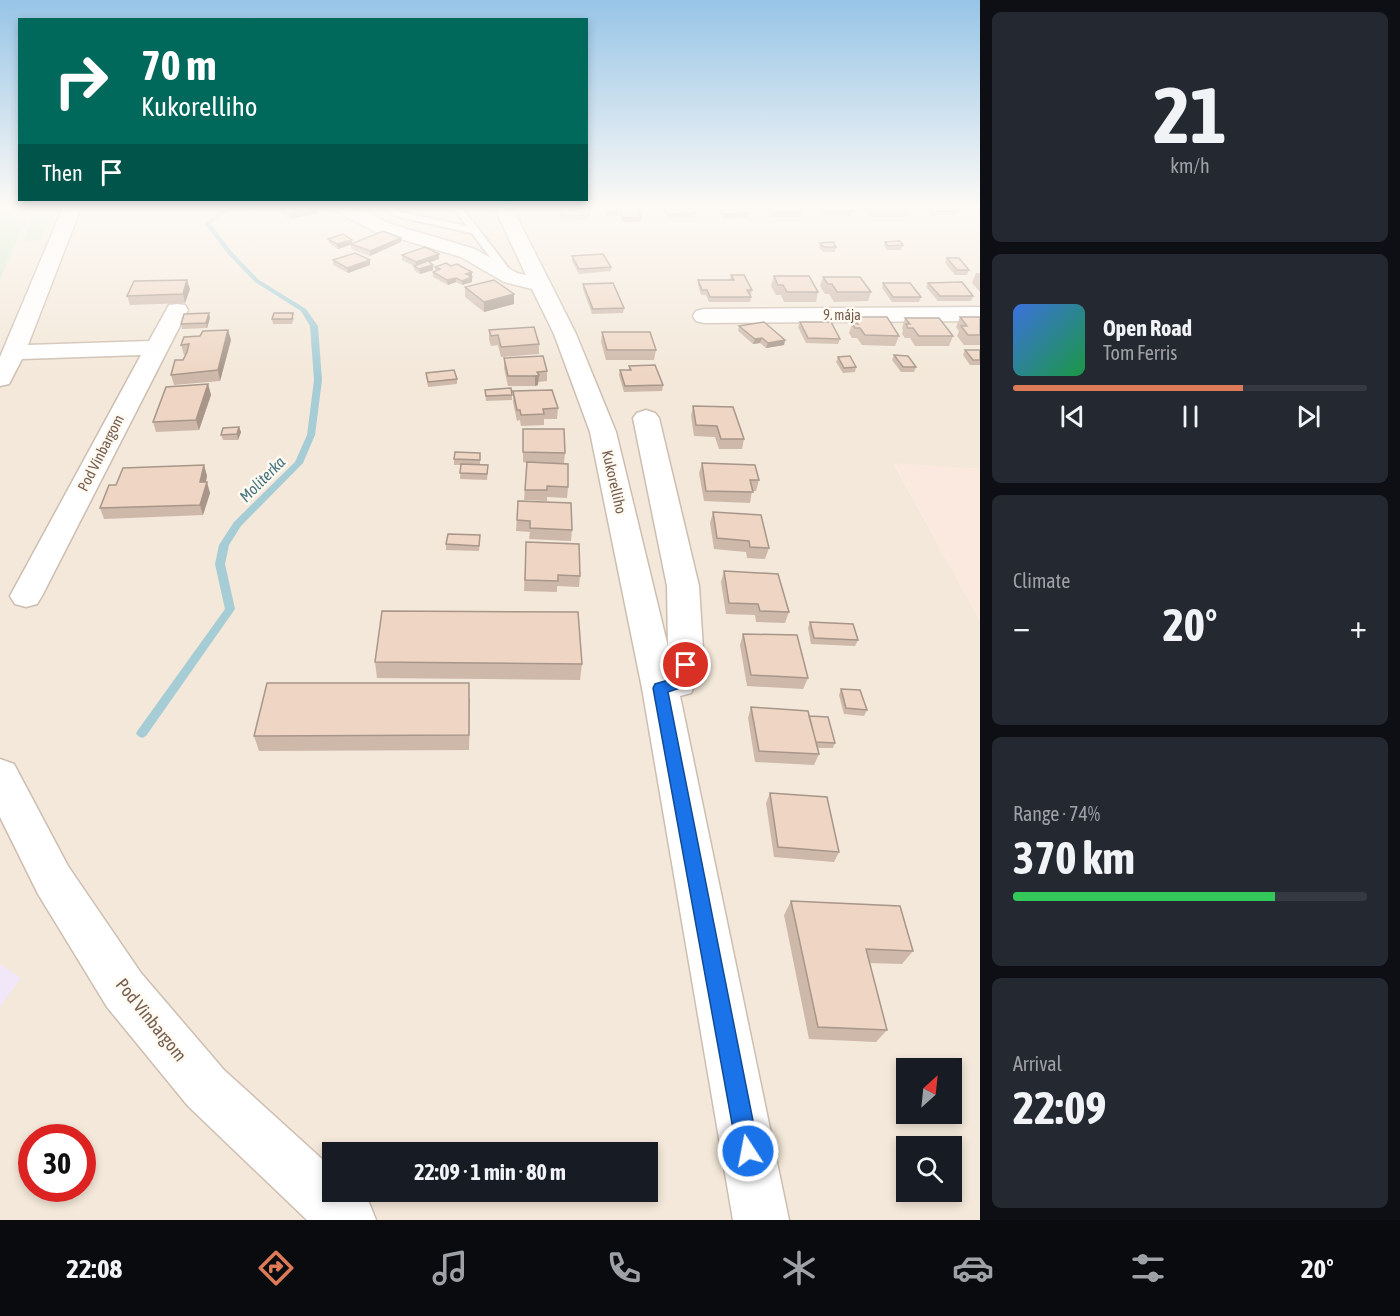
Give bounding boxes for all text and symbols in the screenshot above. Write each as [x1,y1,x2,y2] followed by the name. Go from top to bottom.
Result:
[141,41,216,89] text: 70 m
[42,42,120,120] icon: right
[1153,70,1227,160] text: 21
[141,91,258,122] text: Kukorelliho
[1170,154,1210,177] text: km/h
[95,156,128,189] icon: arrive
[42,160,83,186] text: Then
[823,307,861,323] street label: 9. mája
[1103,315,1192,341] text: Open Road
[1103,341,1177,364] text: Tom Ferris
[1056,400,1089,433] icon: previous
[1174,400,1207,433] icon: pause
[1292,400,1325,433] icon: next
[74,412,127,494] street label: Pod Vinbargom
[599,448,630,515] street label: Kukorelliho
[236,452,289,505] water label: Moliterka
[1013,569,1070,592] text: Climate
[1163,599,1217,651] text: 20°
[1013,607,1030,645] text: −
[1350,607,1367,645] text: +
[660,639,711,690] pin
[669,648,702,681] icon: arrive
[1013,802,1100,825] text: Range · 74%
[1013,832,1135,884] text: 370 km
[112,974,191,1065] street label: Pod Vinbargom
[1013,1052,1062,1075] text: Arrival
[896,1058,962,1124] north arrow
[896,1058,962,1202] map controls
[1013,1082,1107,1134] text: 22:09
[716,1119,780,1183] position arrow
[18,1124,96,1202] speed limit sign: 30
[896,1136,962,1202] button: search
[414,1159,566,1185] text: 22:09 · 1 min · 80 m
[255,1247,297,1289] icon: directions
[429,1247,471,1289] icon: music
[603,1247,645,1289] icon: phone
[778,1247,820,1289] icon: climate
[952,1247,994,1289] icon: car
[1127,1247,1169,1289] icon: filters
[66,1253,122,1284] text: 22:08
[1301,1253,1334,1284] text: 20°

